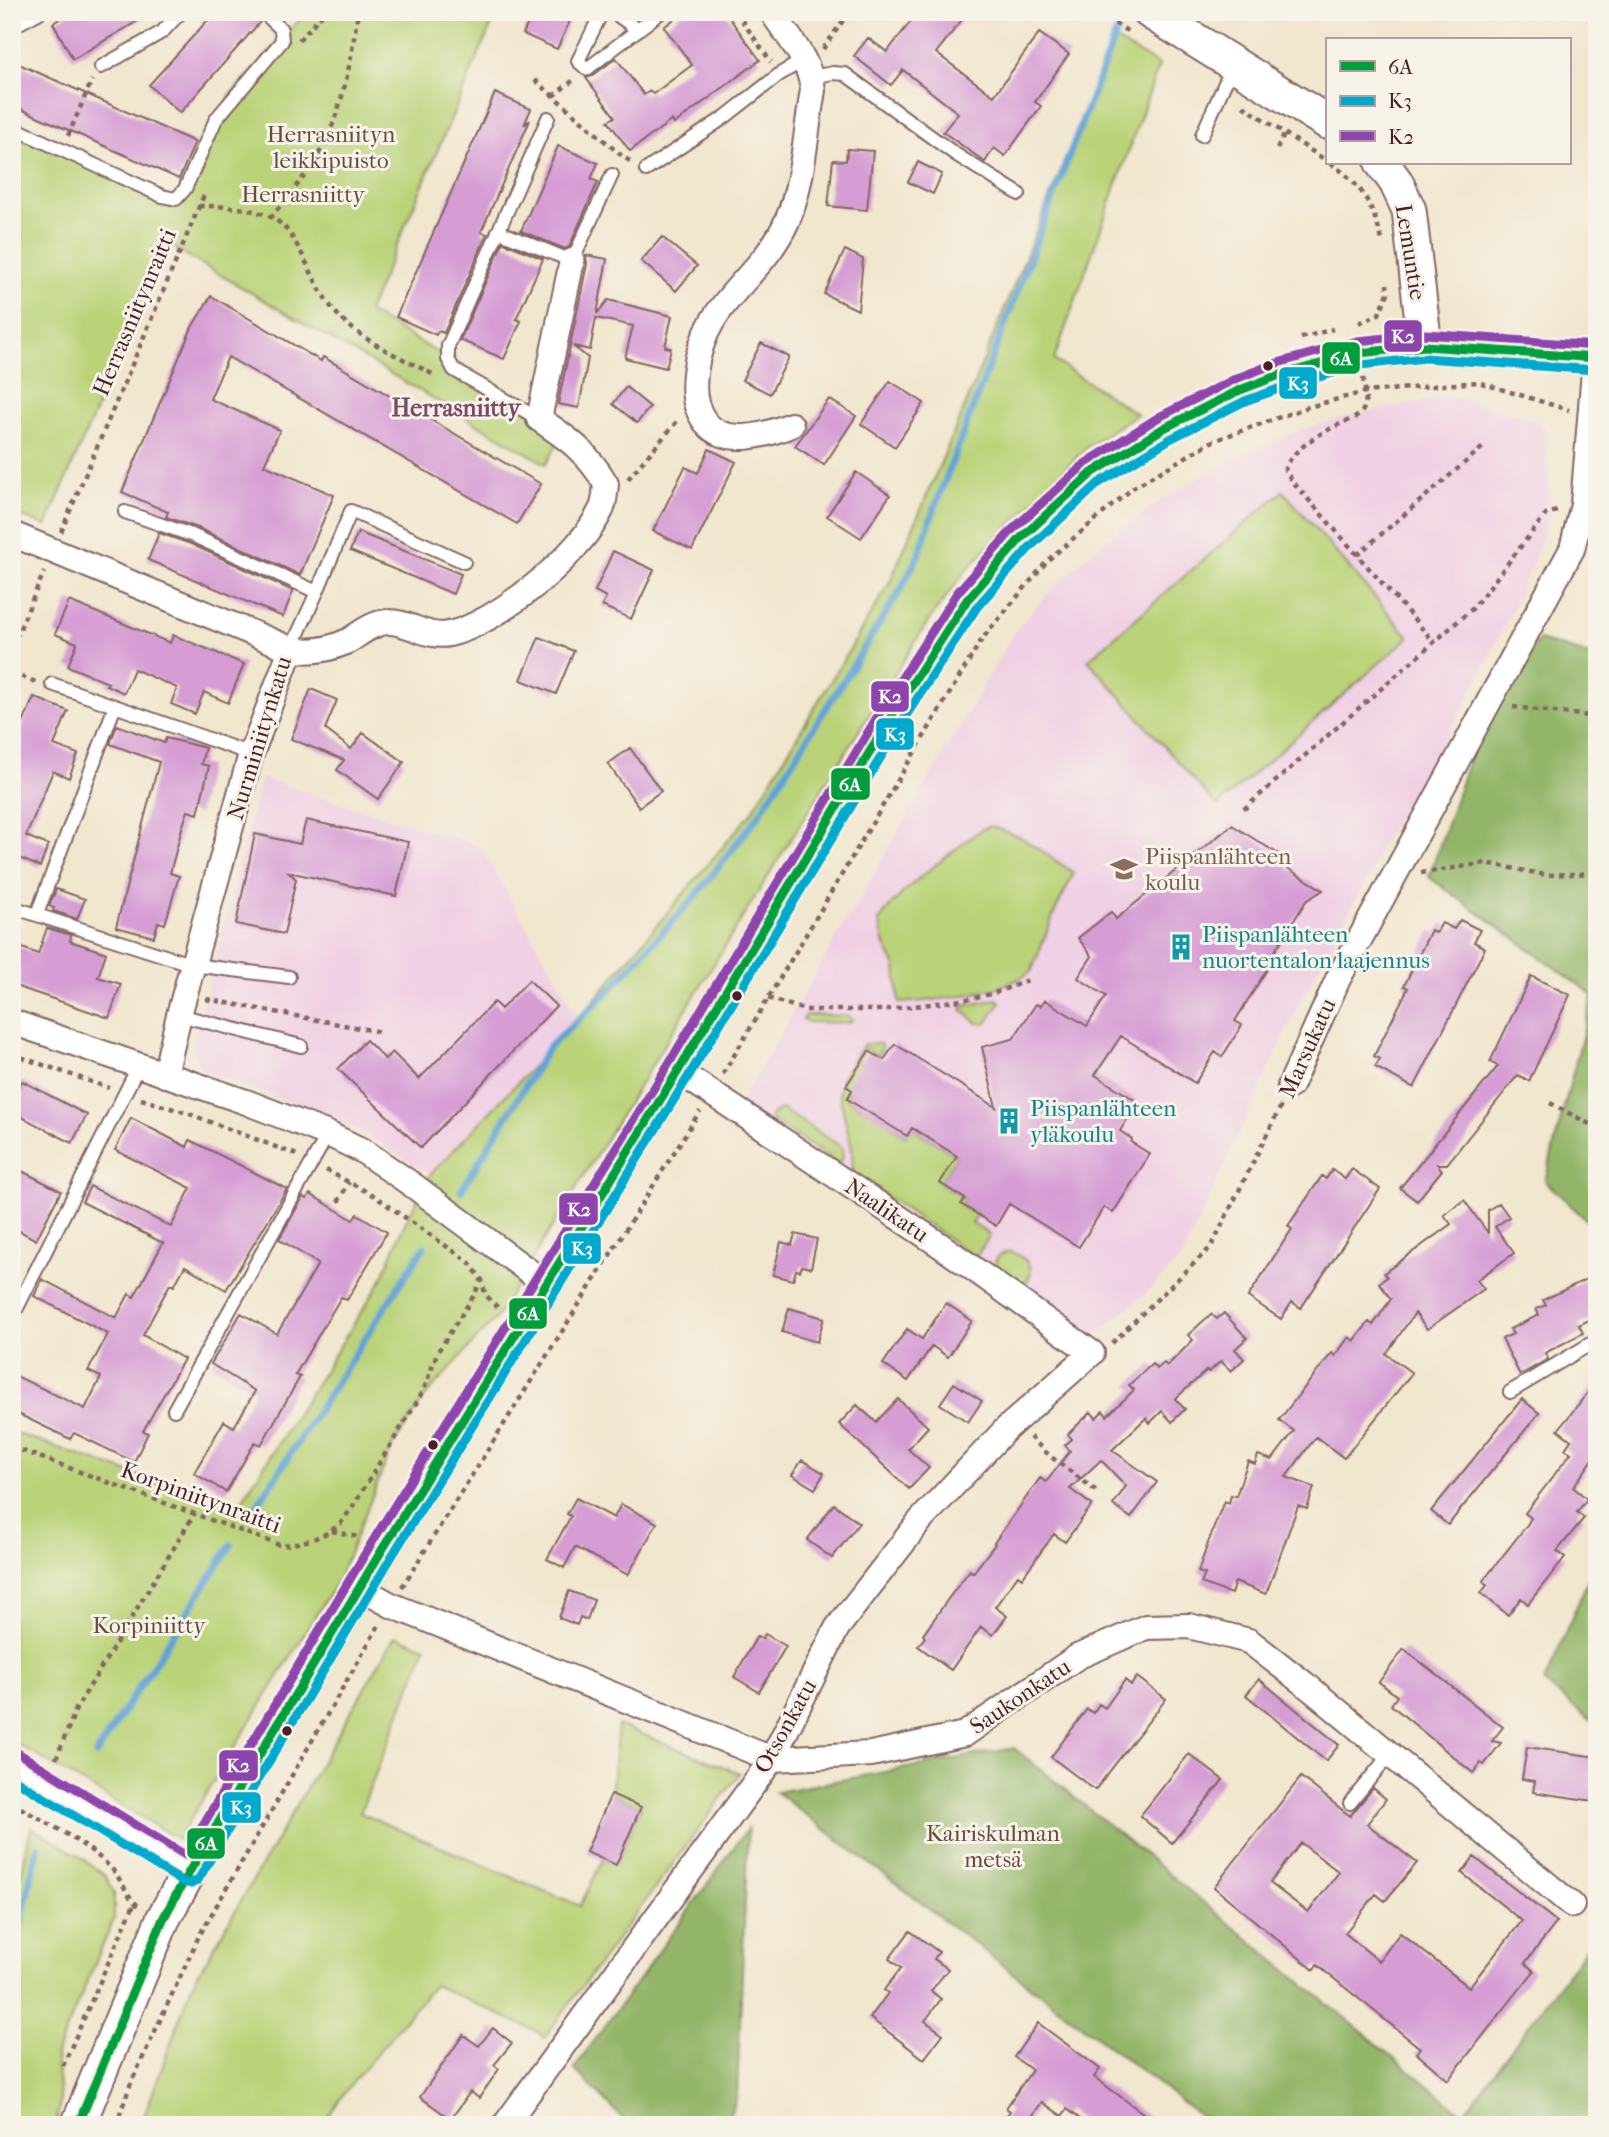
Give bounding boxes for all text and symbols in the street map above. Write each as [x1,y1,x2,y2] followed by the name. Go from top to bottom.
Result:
[1326,38,1570,164] legend
[1388,55,1413,79] text: 6A
[1388,89,1412,113] text: K3
[267,121,396,174] park label: Herrasniityn leikkipuisto
[1388,125,1414,149] text: K2
[241,181,365,208] park label: Herrasniitty
[1390,202,1431,302] street label: Lemuntie
[87,224,182,400] street label: Herrasniitynraitti
[1383,319,1423,353] line badge: K2
[1391,326,1415,348] text: K2
[1321,341,1361,375] line badge: 6A
[1330,348,1353,370] text: 6A
[1261,359,1275,373] unlabelled marker
[1278,366,1318,400] line badge: K3
[1287,373,1309,395] text: K3
[392,394,522,422] district label: Herrasniitty
[222,653,297,823] street label: Nurminiitynkatu
[870,680,910,713] line badge: K2
[878,686,902,708] text: K2
[875,717,915,751] line badge: K3
[884,724,906,746] text: K3
[830,767,871,801] line badge: 6A
[839,774,862,796] text: 6A
[1145,843,1292,896] place label: Piispanlähteen koulu
[1109,854,1139,884] school or university icon: Piispanlähteen koulu
[1202,921,1430,974] place label: Piispanlähteen nuortentalon laajennus
[1166,932,1196,962] building icon: Piispanlähteen nuortentalon laajennus
[730,989,744,1003] unlabelled marker
[1273,994,1341,1102] street label: Marsukatu
[1030,1095,1177,1148] place label: Piispanlähteen yläkoulu
[994,1106,1024,1136] building icon: Piispanlähteen yläkoulu
[840,1173,934,1248] street label: Naalikatu
[558,1192,599,1226] line badge: K2
[567,1199,591,1221] text: K2
[562,1232,602,1265] line badge: K3
[571,1238,593,1260] text: K3
[508,1297,548,1330] line badge: 6A
[517,1303,540,1325] text: 6A
[426,1438,440,1452] unlabelled marker
[117,1456,285,1539] street label: Korpiniitynraitti
[93,1612,206,1639] park label: Korpiniitty
[965,1653,1076,1740] street label: Saukonkatu
[749,1674,822,1778] street label: Otsonkatu
[280,1724,294,1738] unlabelled marker
[218,1749,259,1782] line badge: K2
[226,1755,250,1777] text: K2
[221,1791,262,1824] line badge: K3
[230,1797,252,1819] text: K3
[926,1820,1061,1873] park label: Kairiskulman metsä
[186,1827,226,1860] line badge: 6A
[195,1833,218,1855] text: 6A

